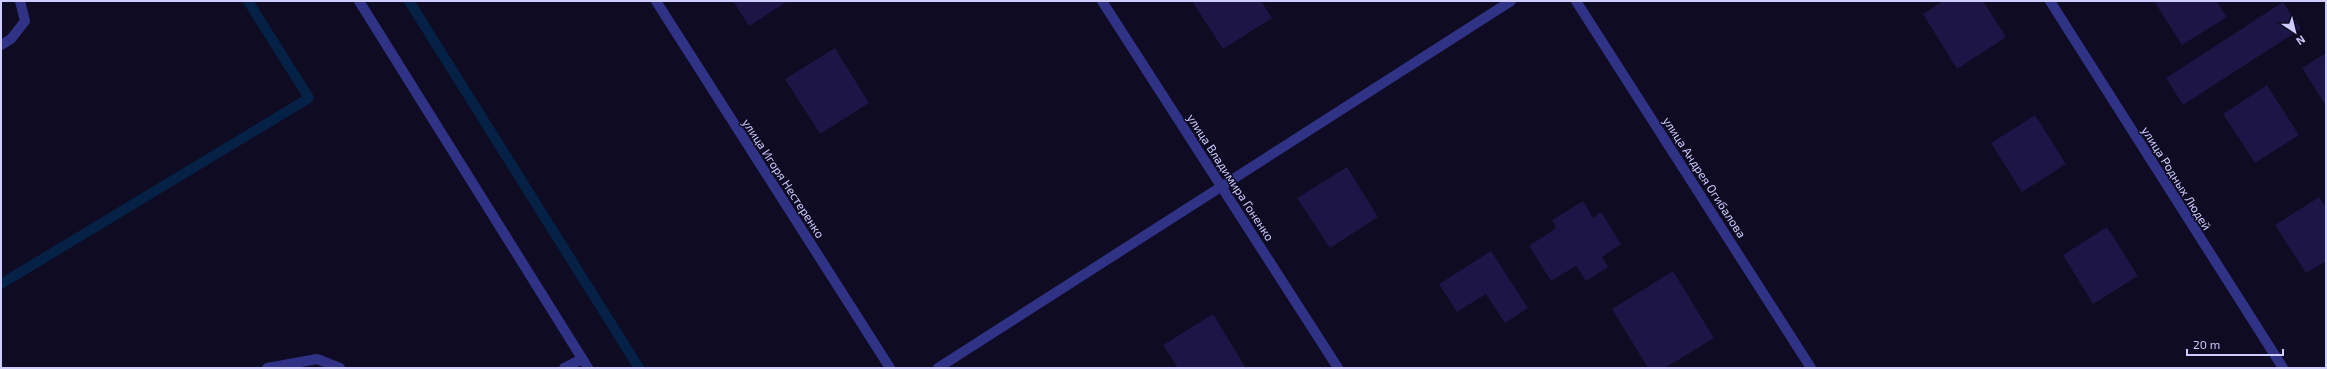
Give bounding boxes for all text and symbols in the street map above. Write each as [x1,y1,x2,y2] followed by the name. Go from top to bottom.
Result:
[2275,12,2315,52] north arrow
[2294,33,2308,48] text: N
[1184,111,1277,244] street label: улица Владимира Гоненко
[1660,114,1749,241] street label: улица Андрея Огибалова
[739,116,828,241] street label: улица Игоря Нестеренко
[2139,124,2215,233] street label: улица Родных Людей
[2187,331,2283,357] scale bar
[2193,337,2220,351] text: 20 m

